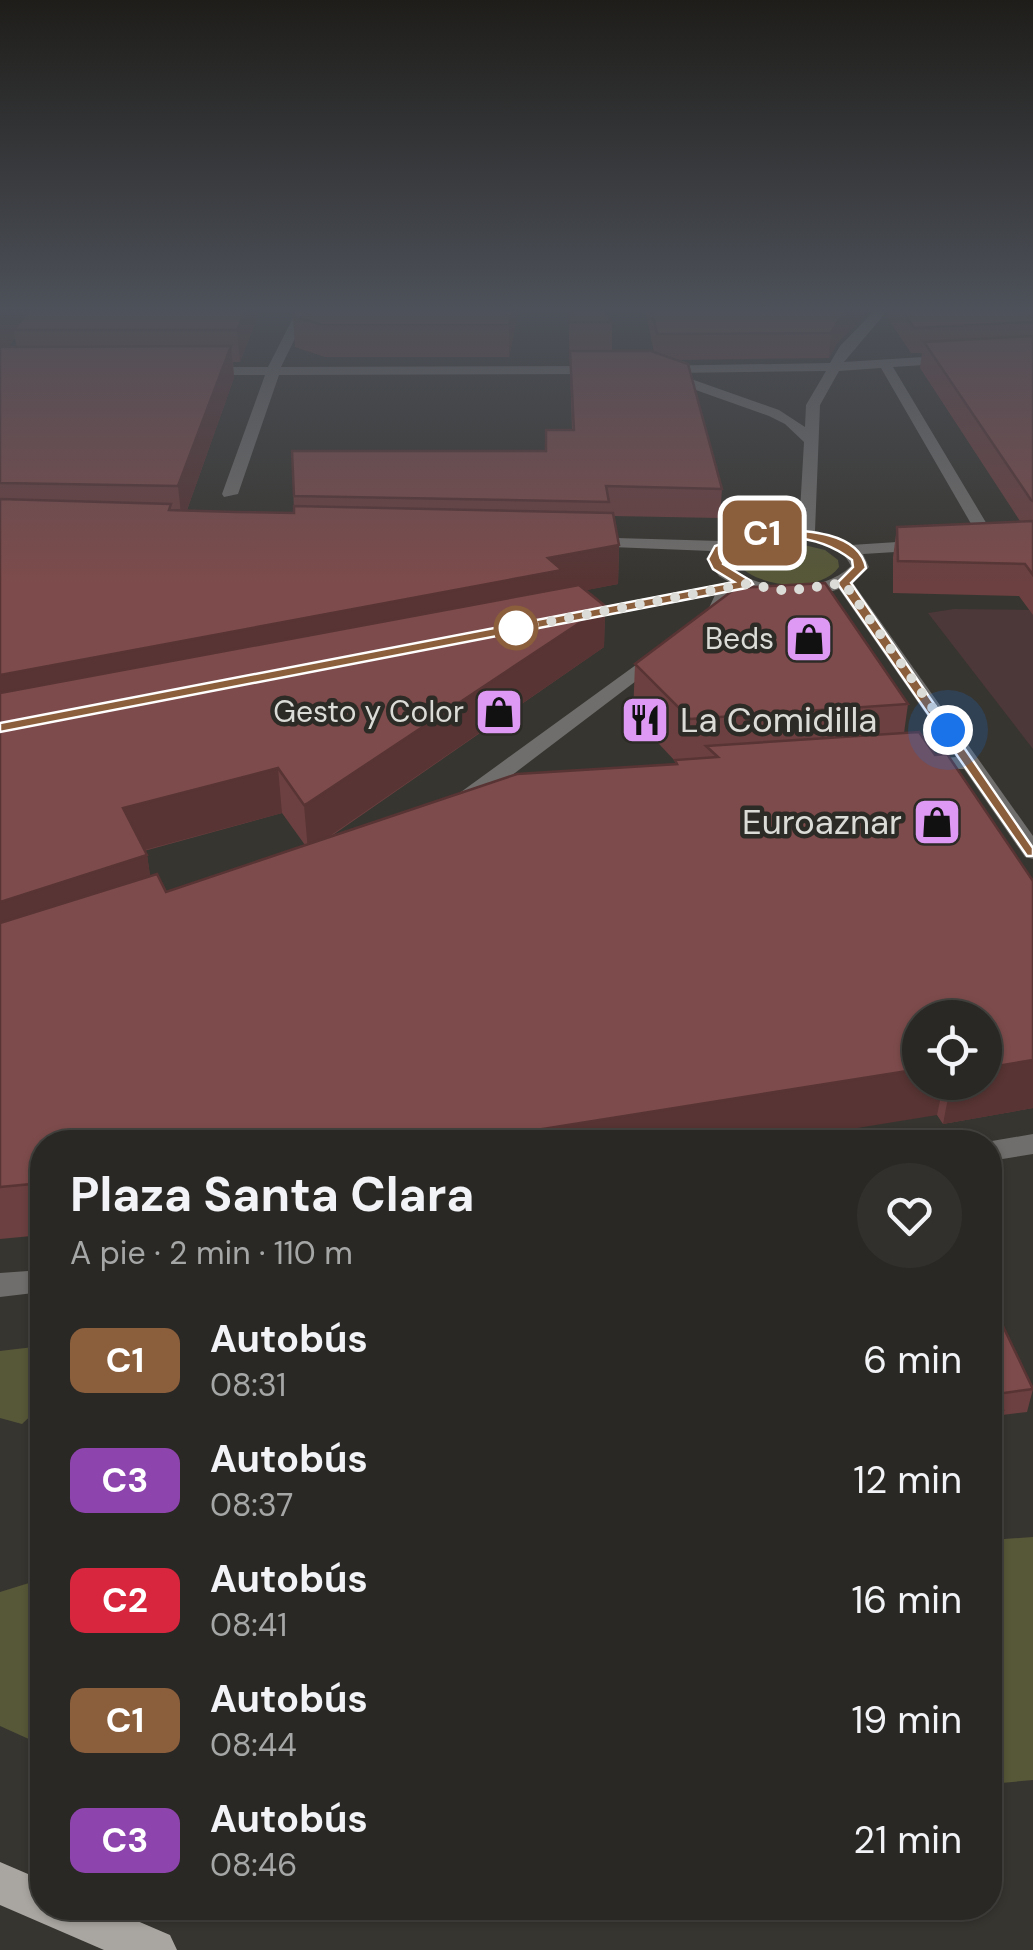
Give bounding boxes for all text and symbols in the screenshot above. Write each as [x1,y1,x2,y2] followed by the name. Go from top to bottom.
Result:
[717,500,807,566] line badge: C1
[743,510,781,556] text: C1
[495,607,537,649] unlabelled marker
[783,613,835,665] shop icon: Beds
[705,619,774,658] place label: Beds
[473,686,525,738] shop icon: Gesto y Color
[273,692,464,731] place label: Gesto y Color
[619,694,671,746] restaurant icon: La Comidilla
[680,697,877,743] place label: La Comidilla
[923,705,973,755] your location
[911,796,963,848] shop icon: Euroaznar
[742,799,902,845] place label: Euroaznar
[902,1000,1002,1100] map controls
[902,1000,1002,1100] button: locate
[70,1163,474,1226] text: Plaza Santa Clara
[857,1163,962,1268] button: heart
[70,1232,353,1274] text: A pie · 2 min · 110 m
[210,1314,368,1364] text: Autobús
[863,1335,962,1385] text: 6 min
[106,1337,144,1383] text: C1
[210,1364,286,1406] text: 08:31
[210,1434,368,1484] text: Autobús
[853,1455,962,1505] text: 12 min
[102,1457,148,1503] text: C3
[210,1484,293,1526] text: 08:37
[210,1554,368,1604] text: Autobús
[851,1575,962,1625] text: 16 min
[102,1577,148,1623] text: C2
[210,1604,287,1646] text: 08:41
[210,1674,368,1724] text: Autobús
[851,1695,962,1745] text: 19 min
[106,1697,144,1743] text: C1
[210,1724,297,1766] text: 08:44
[210,1794,368,1844] text: Autobús
[853,1815,962,1865] text: 21 min
[102,1817,148,1863] text: C3
[210,1844,297,1886] text: 08:46

